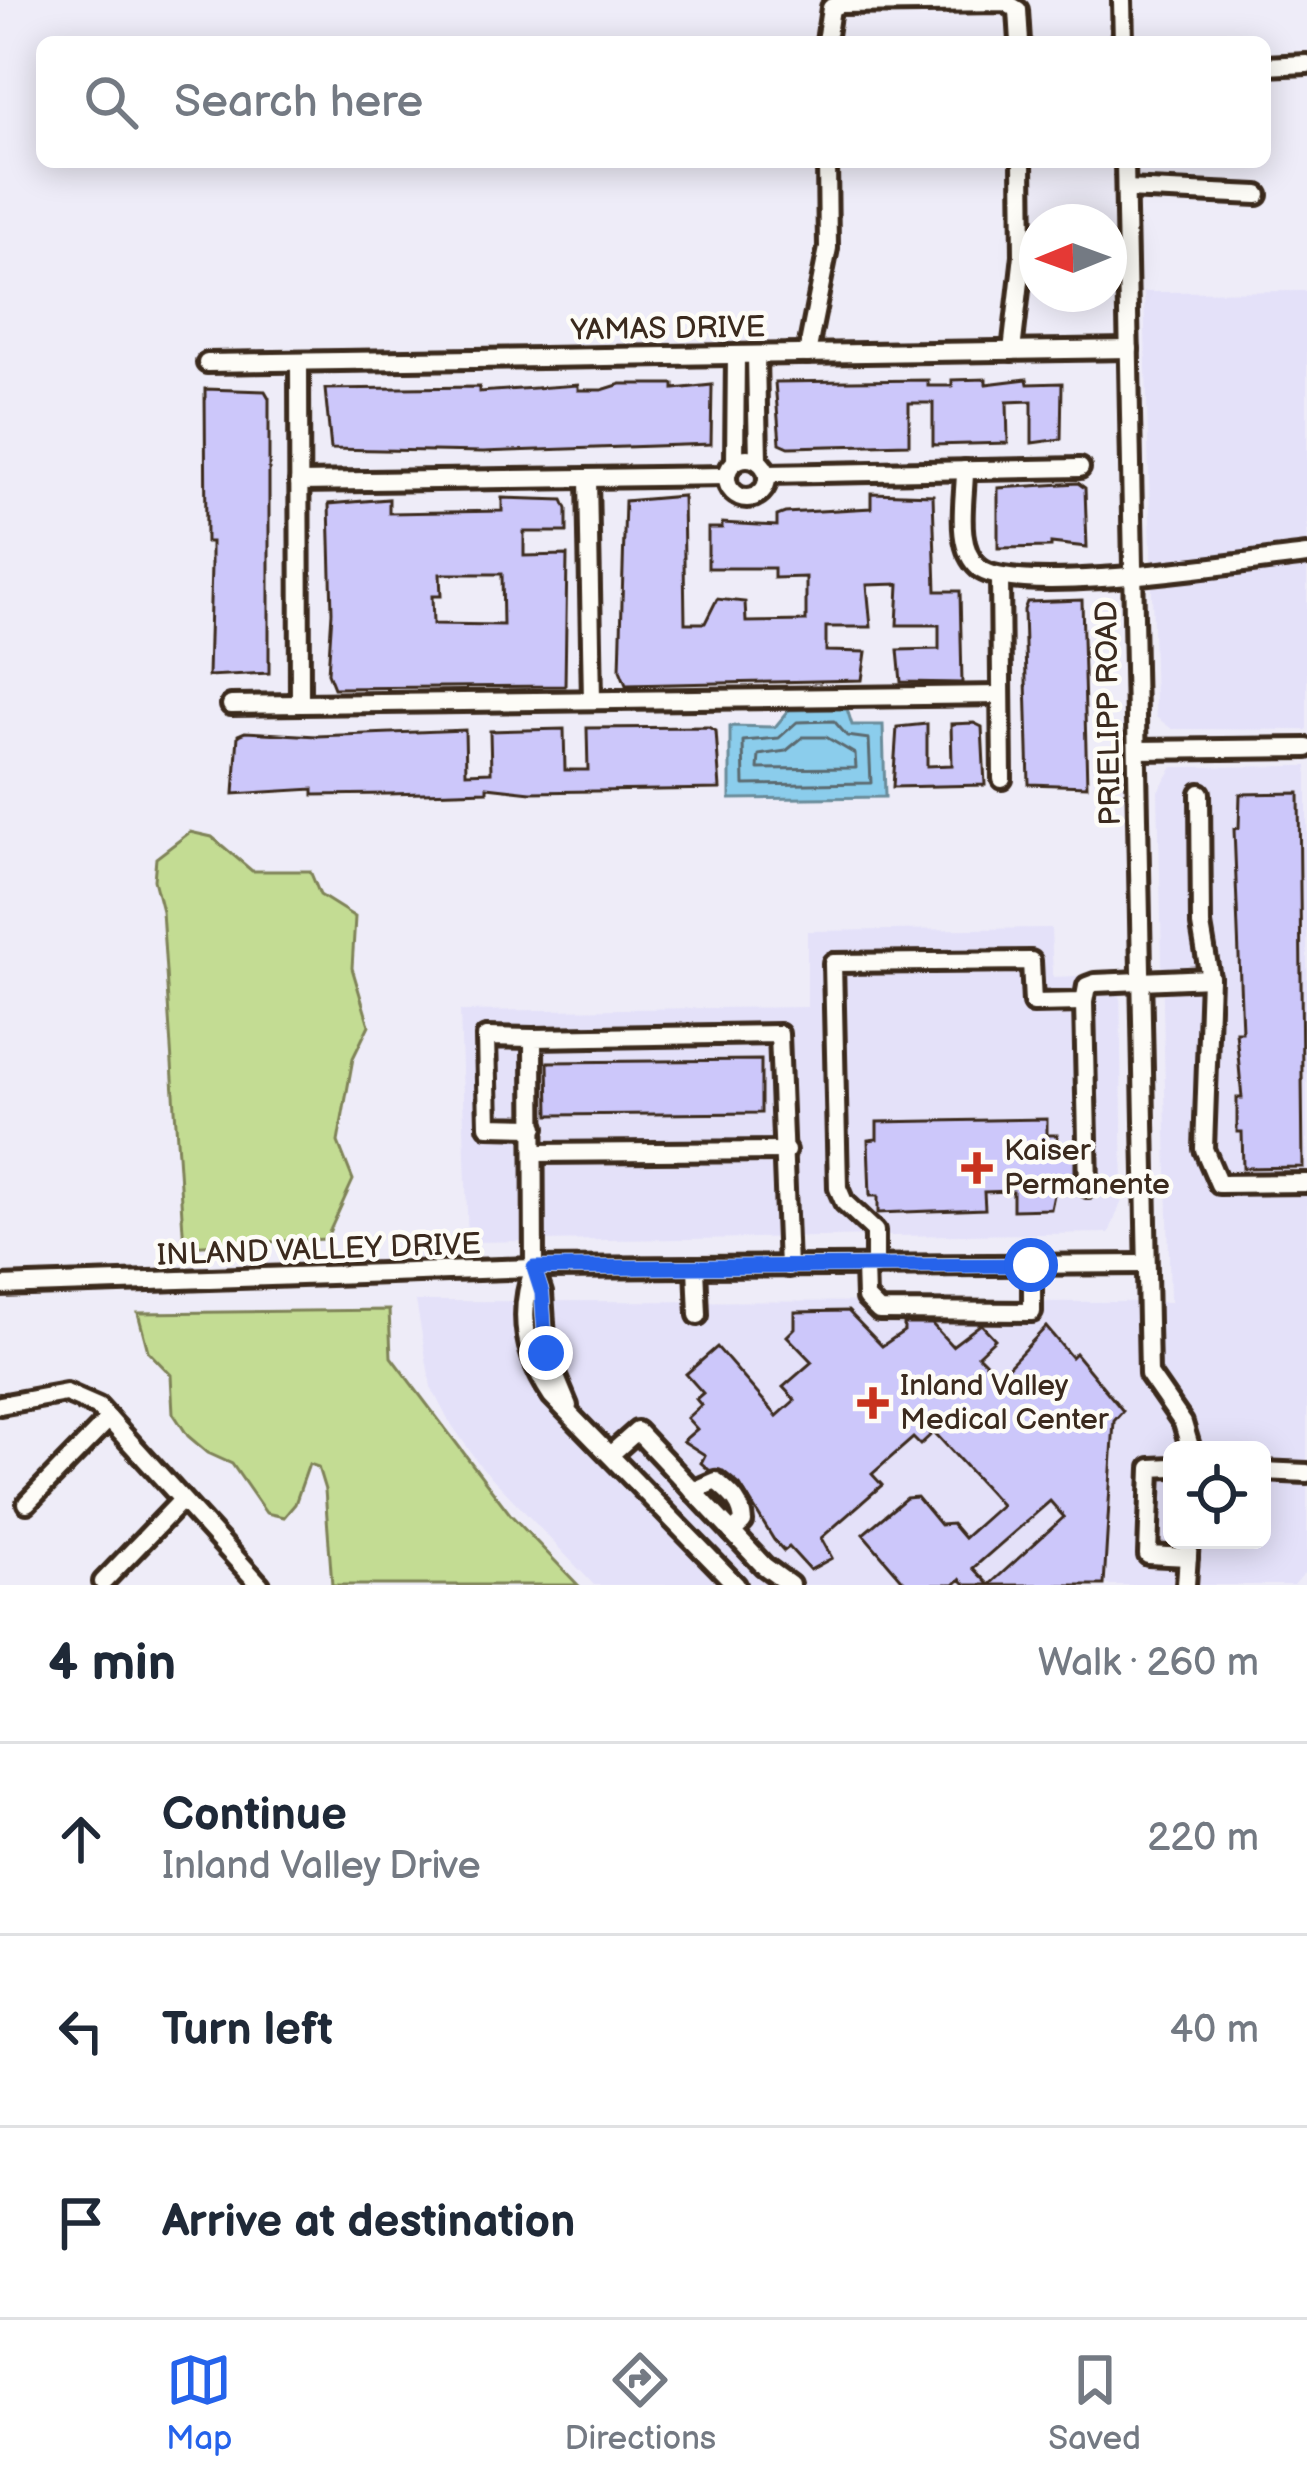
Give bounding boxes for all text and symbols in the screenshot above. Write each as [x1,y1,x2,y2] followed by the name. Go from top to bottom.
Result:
[36,36,1271,168] search box
[78,69,144,135] icon: search
[174,75,423,130] text: Search here
[1019,204,1127,312] north arrow
[569,309,766,349] street label: YAMAS DRIVE
[1089,600,1129,826] street label: PRIELIPP ROAD
[1004,1133,1170,1203] place label: Kaiser Permanente
[961,1152,993,1184] marker: Kaiser Permanente
[156,1226,482,1274] street label: INLAND VALLEY DRIVE
[1004,1238,1058,1292] route start
[519,1326,573,1380] route end
[900,1368,1110,1438] place label: Inland Valley Medical Center
[857,1387,889,1419] marker: Inland Valley Medical Center
[1163,1441,1271,1549] map controls
[1163,1441,1271,1549] button: locate
[48,1633,176,1694] text: 4 min
[1038,1640,1259,1687] text: Walk · 260 m
[162,1788,347,1843] text: Continue
[48,1806,114,1872] icon: ahead
[1147,1815,1259,1862] text: 220 m
[162,1843,481,1890] text: Inland Valley Drive
[48,1998,114,2064] icon: left
[162,2003,333,2058] text: Turn left
[1169,2007,1259,2054] text: 40 m
[48,2190,114,2256] icon: arrive
[162,2195,575,2250] text: Arrive at destination
[166,2347,232,2459] tab: Map
[565,2347,716,2459] tab: Directions
[1048,2347,1141,2459] tab: Saved

